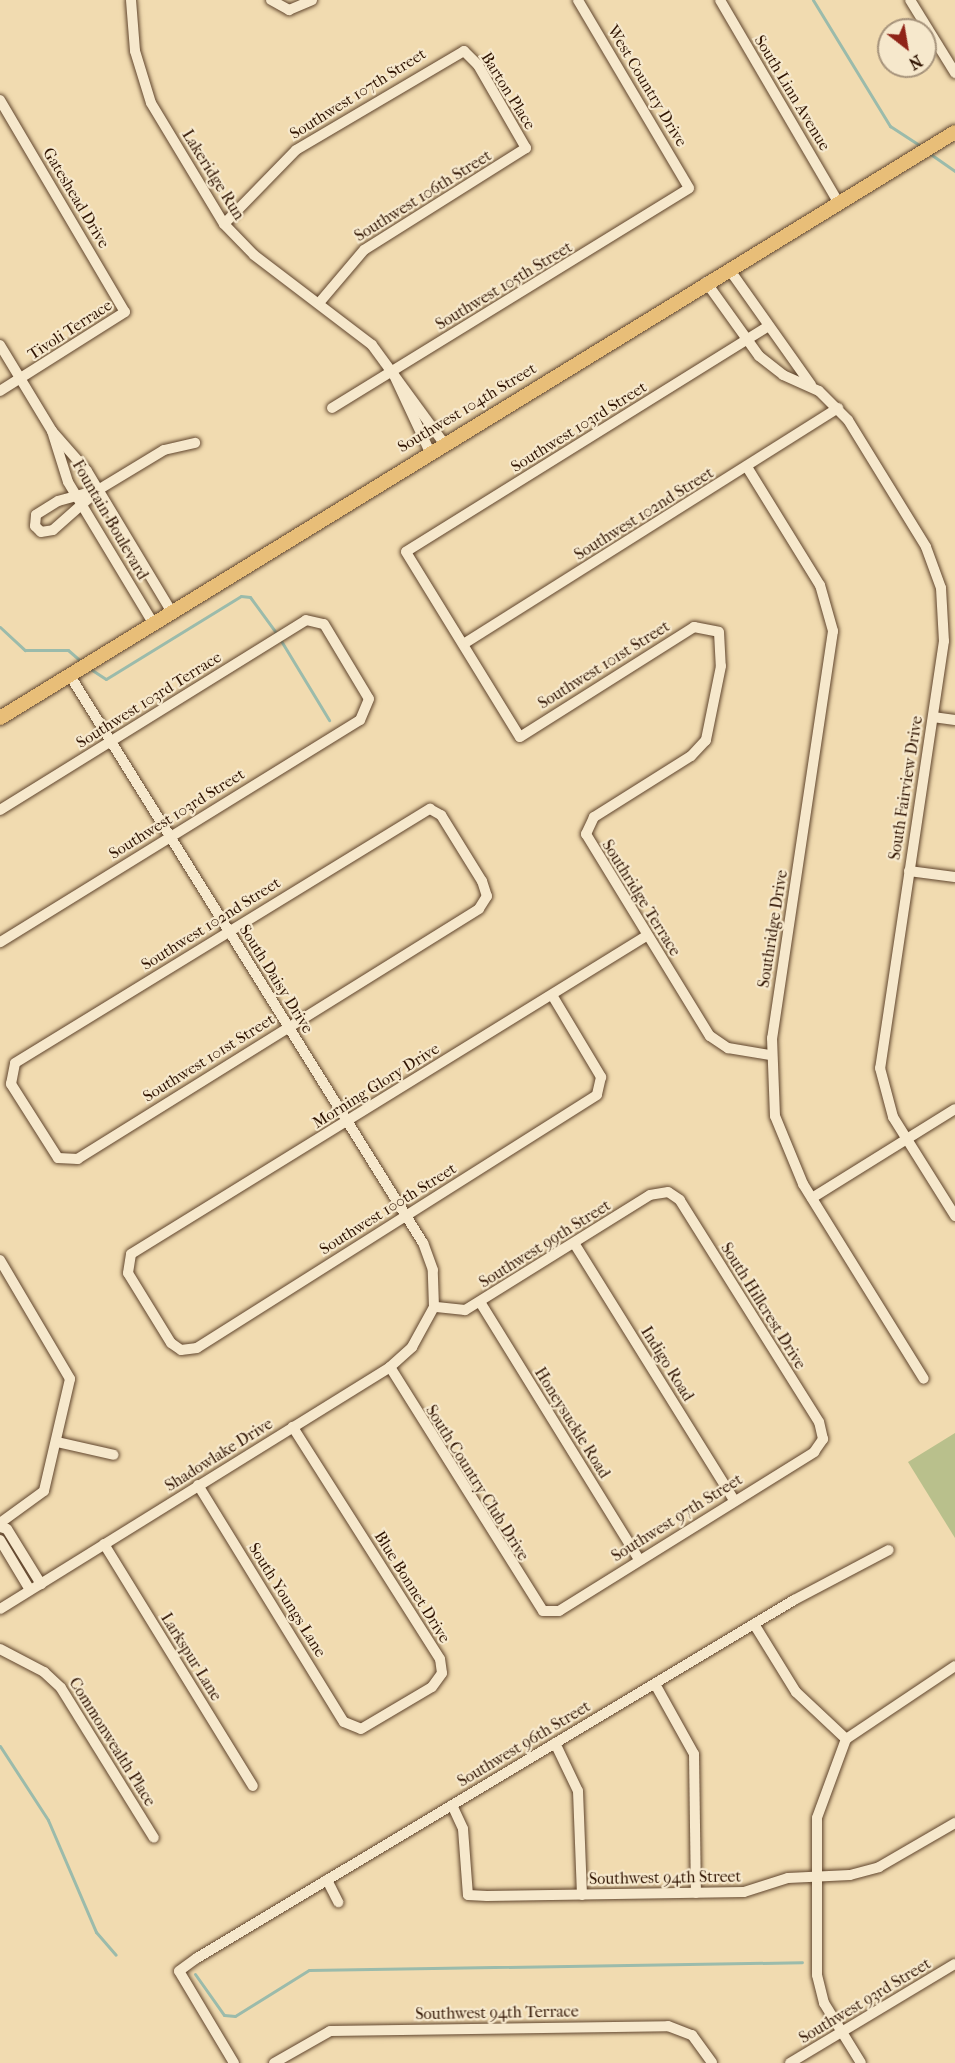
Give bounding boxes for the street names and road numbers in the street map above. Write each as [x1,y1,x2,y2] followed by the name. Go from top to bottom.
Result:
[603,22,691,150] street label: West Country Drive
[750,32,834,154] street label: South Linn Avenue
[286,44,430,144] street label: Southwest 107th Street
[477,49,539,133] street label: Barton Place
[178,126,248,224] street label: Lakeridge Run
[39,144,113,252] street label: Gateshead Drive
[351,146,495,246] street label: Southwest 106th Street
[432,238,576,334] street label: Southwest 105th Street
[24,296,116,364] street label: Tivoli Terrace
[394,359,540,457] street label: Southwest 104th Street
[508,377,650,477] street label: Southwest 103rd Street
[68,457,152,583] street label: Fountain Boulevard
[571,463,717,565] street label: Southwest 102nd Street
[535,617,673,713] street label: Southwest 101st Street
[73,648,225,752] street label: Southwest 103rd Terrace
[885,715,927,861] street label: South Fairview Drive
[106,764,248,864] street label: Southwest 103rd Street
[598,836,684,960] street label: Southridge Terrace
[754,869,792,989] street label: Southridge Drive
[138,873,284,975] street label: Southwest 102nd Street
[235,921,317,1037] street label: South Daisy Drive
[140,1010,278,1106] street label: Southwest 101st Street
[309,1039,443,1133] street label: Morning Glory Drive
[316,1159,460,1259] street label: Southwest 100th Street
[476,1196,614,1292] street label: Southwest 99th Street
[716,1239,810,1373] street label: South Hillcrest Drive
[636,1323,698,1405] street label: Indigo Road
[530,1364,614,1482] street label: Honeysuckle Road
[421,1402,533,1564] street label: South Country Club Drive
[162,1414,276,1496] street label: Shadowlake Drive
[608,1470,746,1566] street label: Southwest 97th Street
[370,1528,454,1646] street label: Blue Bonnet Drive
[244,1539,330,1661] street label: South Youngs Lane
[156,1610,226,1704] street label: Larkspur Lane
[65,1674,159,1810] street label: Commonwealth Place
[454,1697,594,1791] street label: Southwest 96th Street
[589,1867,741,1889] street label: Southwest 94th Street
[796,1954,934,2048] street label: Southwest 93rd Street
[415,2002,579,2024] street label: Southwest 94th Terrace

